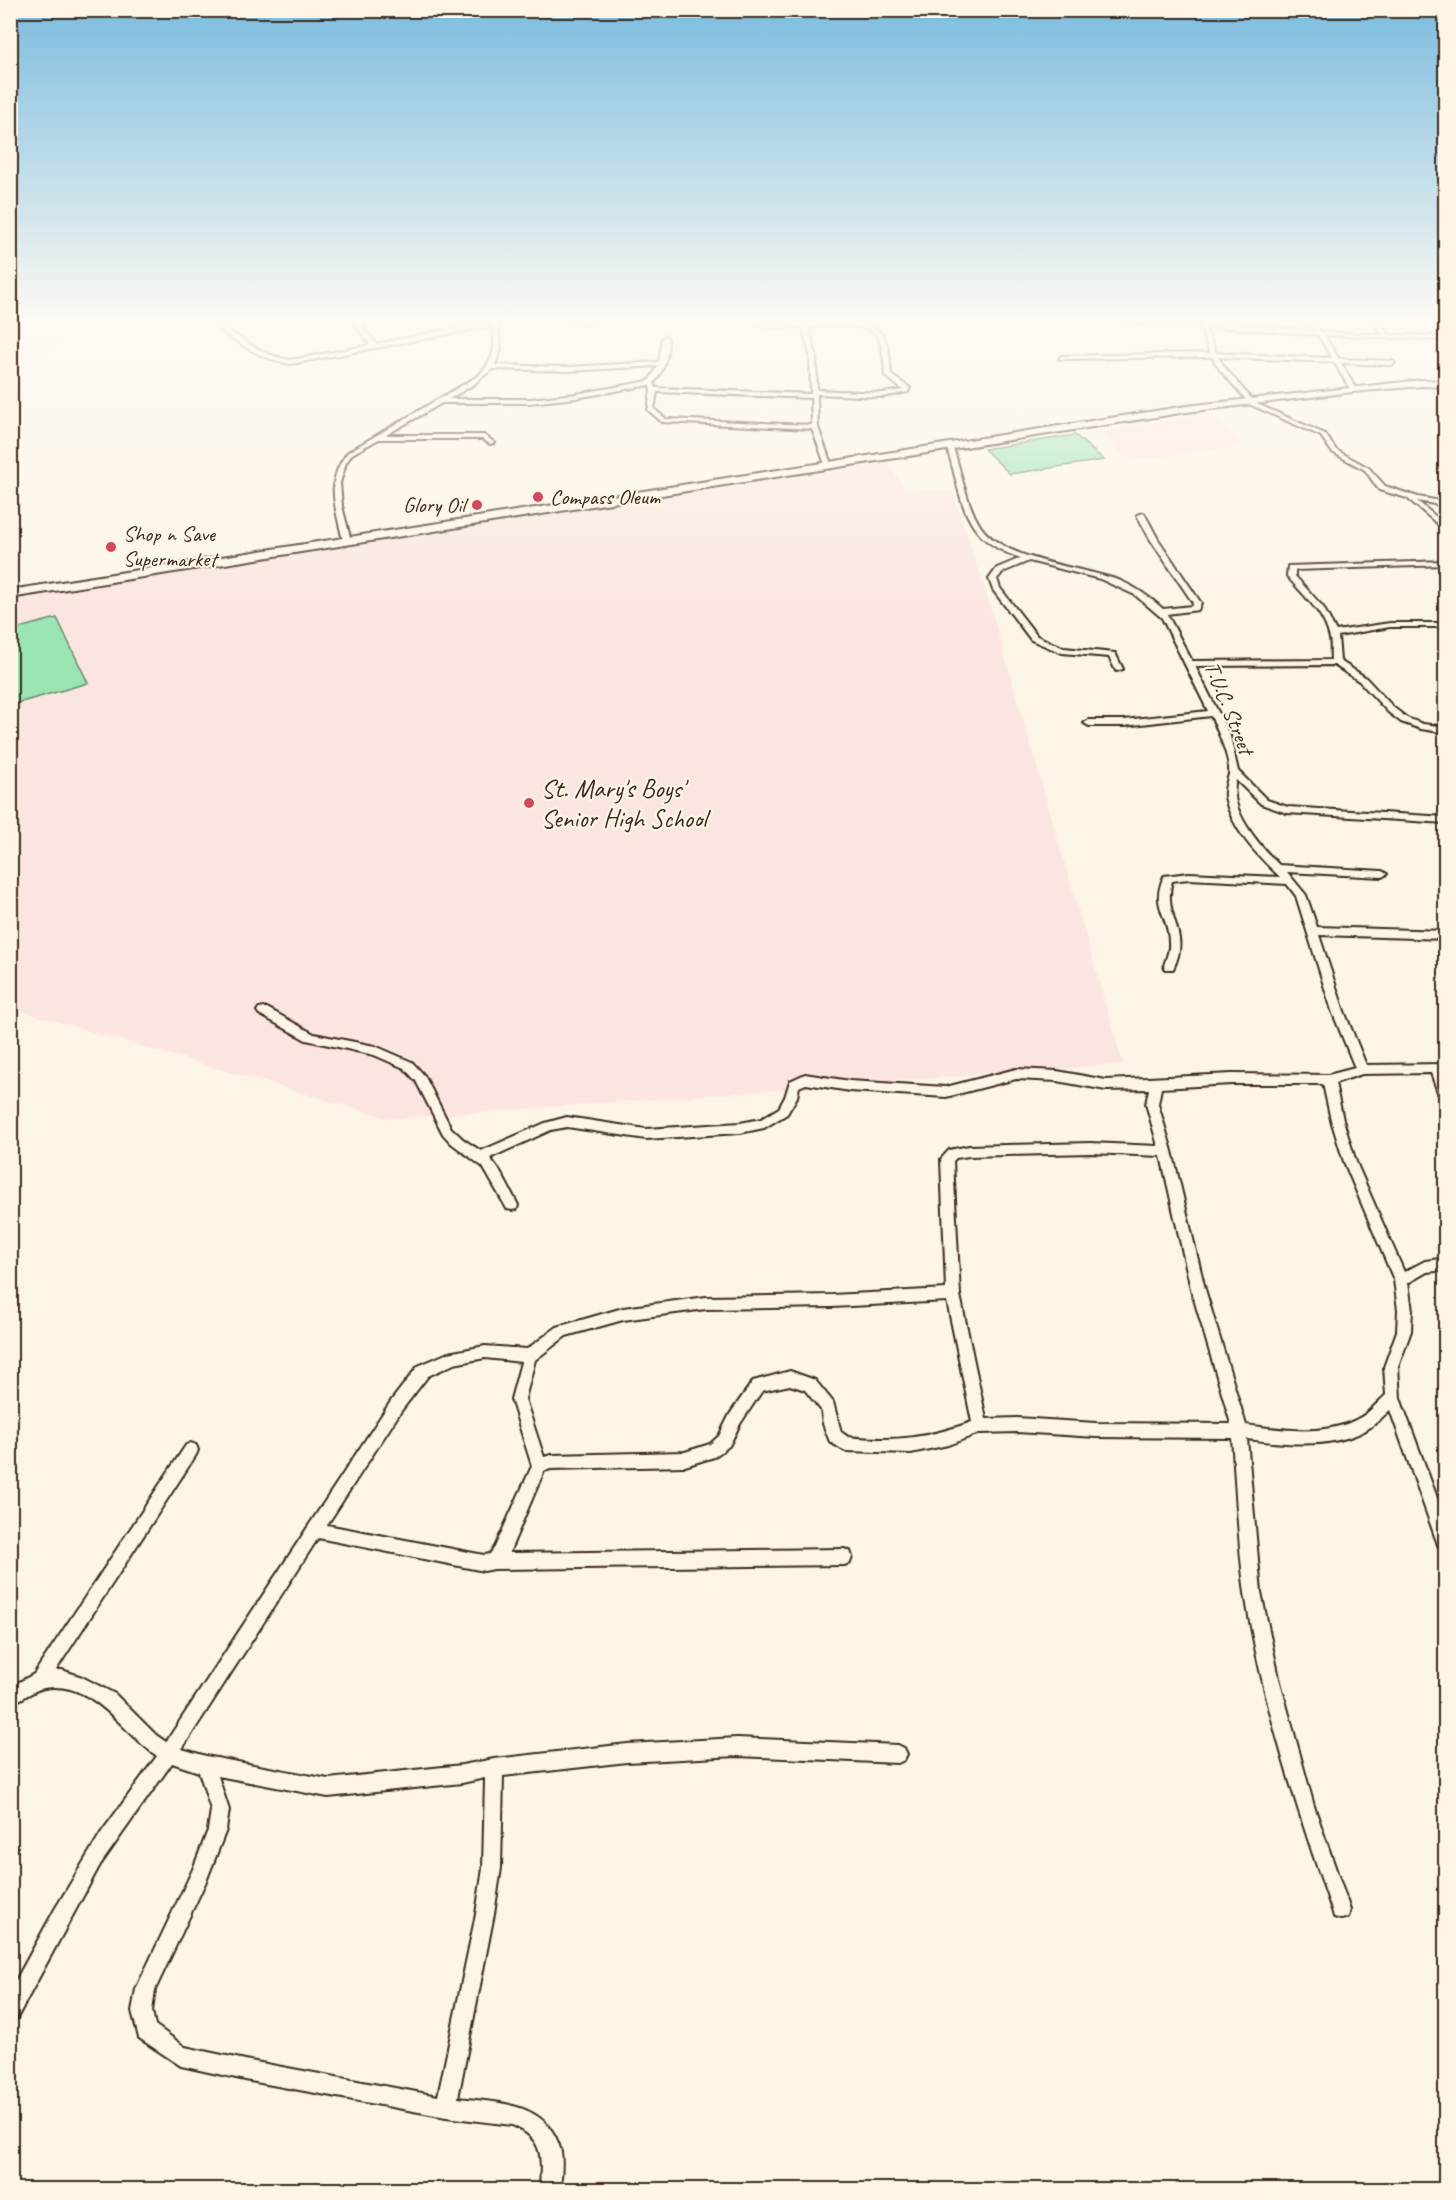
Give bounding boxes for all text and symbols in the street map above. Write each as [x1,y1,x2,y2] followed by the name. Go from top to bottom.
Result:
[550,483,661,511] place label: Compass Oleum
[531,490,545,504] marker: Compass Oleum
[403,491,469,519] place label: Glory Oil
[470,498,484,512] marker: Glory Oil
[123,520,219,573] place label: Shop n Save Supermarket
[104,540,118,554] marker: Shop n Save Supermarket
[1198,658,1261,761] street label: T.U.C. Street
[541,772,711,835] place label: St. Mary's Boys' Senior High School
[522,796,536,810] marker: St. Mary's Boys' Senior High School

